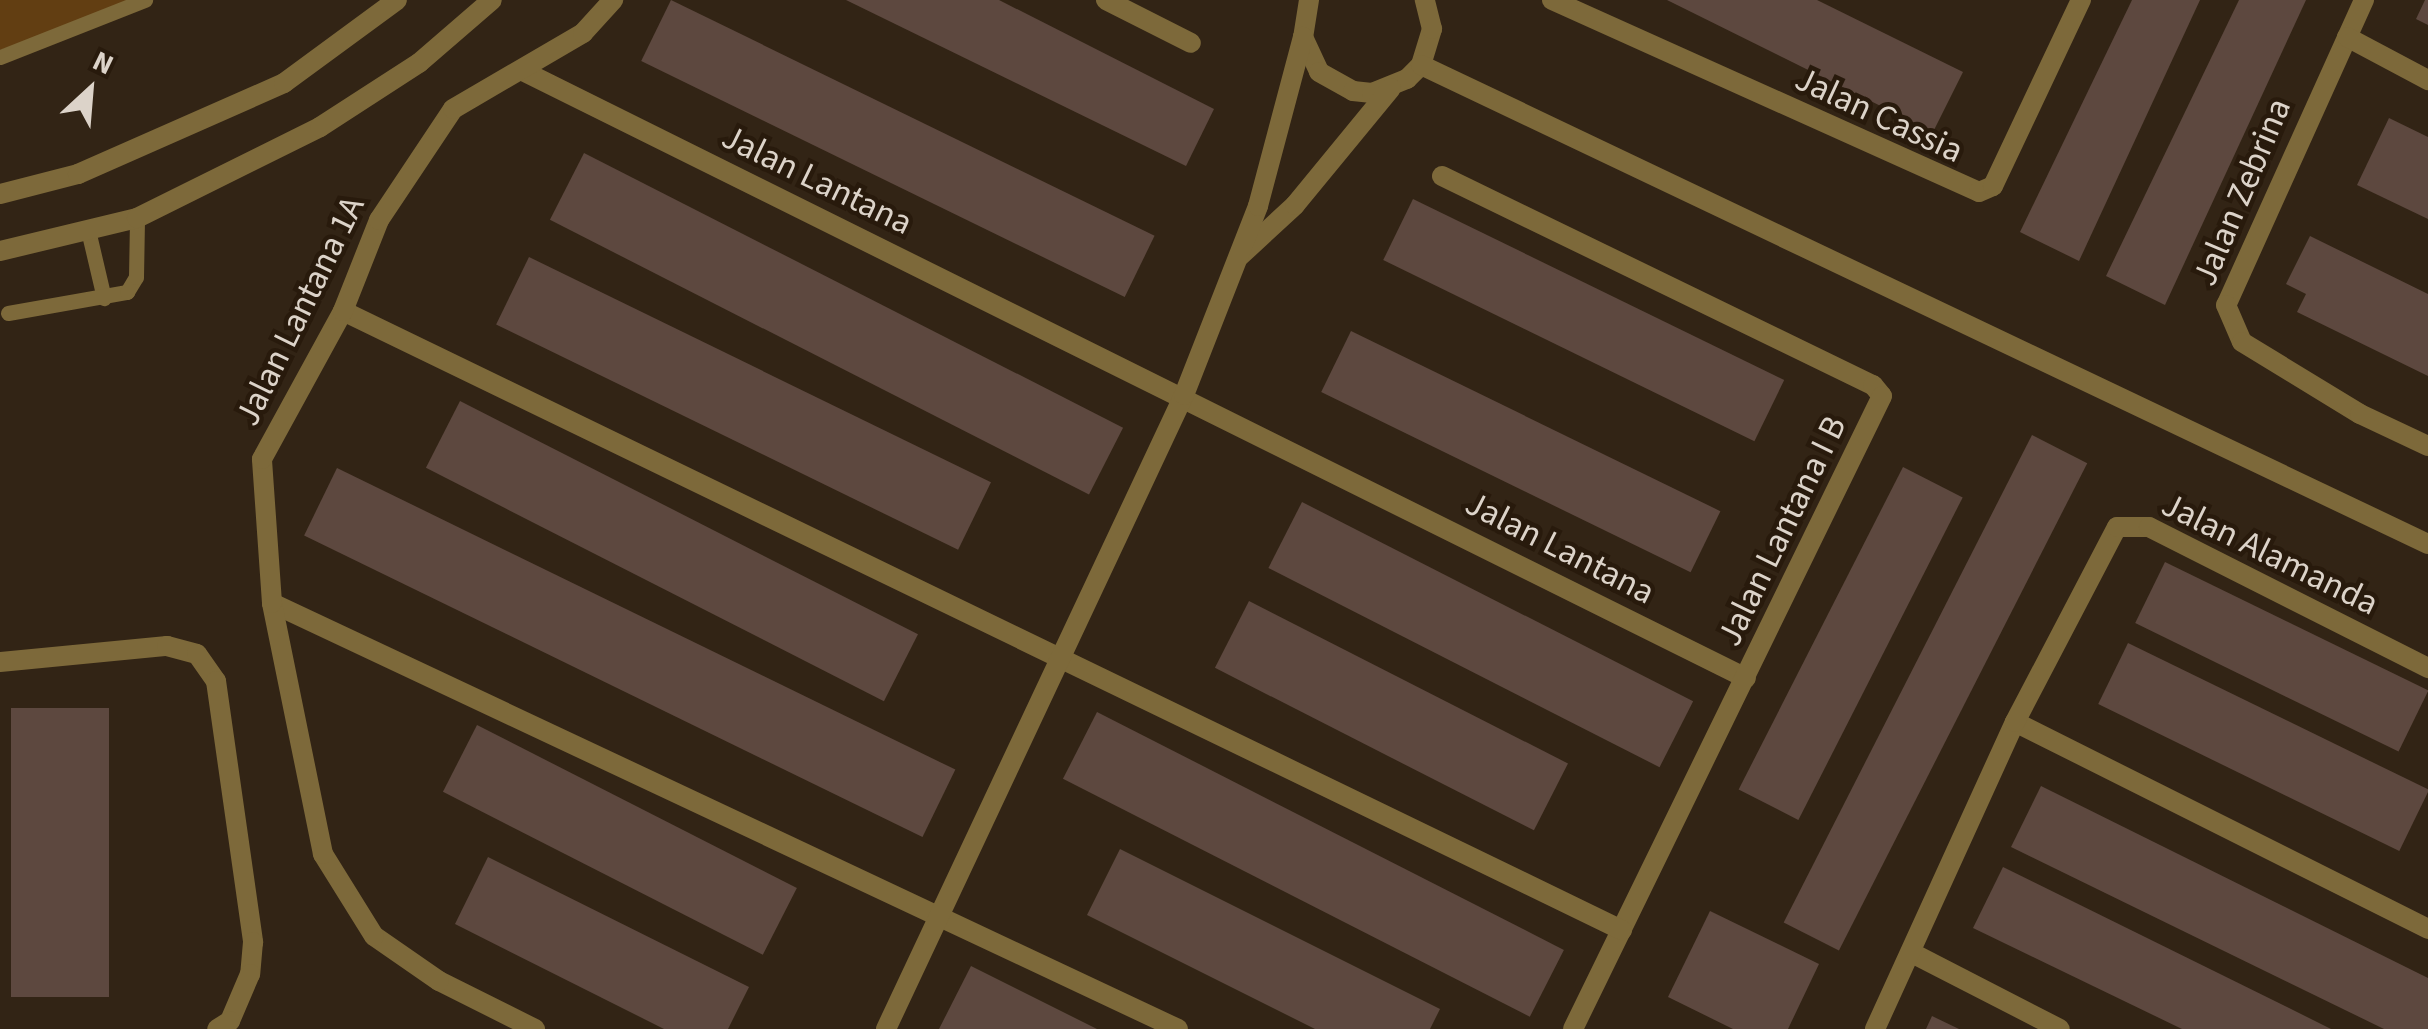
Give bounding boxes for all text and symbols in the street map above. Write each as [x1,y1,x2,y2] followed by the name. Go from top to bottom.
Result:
[40,40,140,140] north arrow
[86,41,120,85] text: N
[1788,58,1970,172] street label: Jalan Cassia
[2184,92,2300,292] street label: Jalan Zebrina
[715,116,919,244] street label: Jalan Lantana
[226,190,374,432] street label: Jalan Lantana 1A
[1708,409,1856,653] street label: Jalan Lantana I B
[1459,482,1661,614] street label: Jalan Lantana
[2155,483,2385,625] street label: Jalan Alamanda

